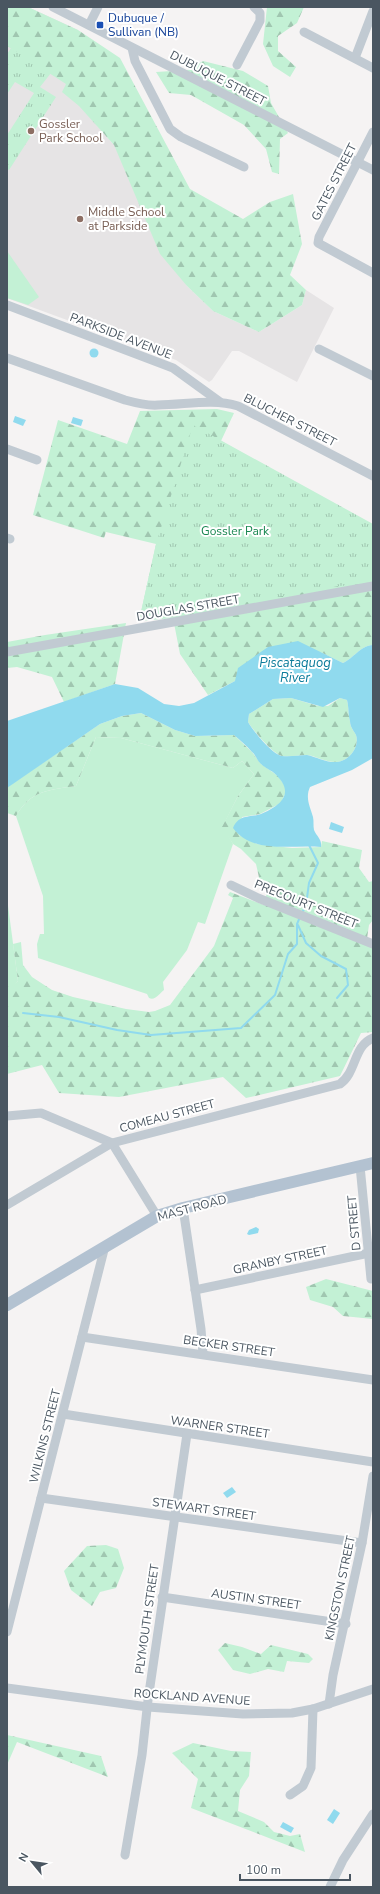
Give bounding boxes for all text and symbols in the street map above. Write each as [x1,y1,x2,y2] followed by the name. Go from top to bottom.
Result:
[108,10,179,40] place label: Dubuque / Sullivan (NB)
[95,20,105,30] marker: Dubuque / Sullivan (NB)
[167,47,270,110] street label: DUBUQUE STREET
[39,116,103,146] place label: Gossler Park School
[26,126,36,136] marker: Gossler Park School
[308,140,361,223] street label: GATES STREET
[88,204,165,234] place label: Middle School at Parkside
[75,214,85,224] marker: Middle School at Parkside
[68,309,174,363] street label: PARKSIDE AVENUE
[241,390,340,451] street label: BLUCHER STREET
[201,523,270,539] park label: Gossler Park
[135,591,242,625] street label: DOUGLAS STREET
[259,654,331,687] water label: Piscataquog River
[252,876,361,932] street label: PRECOURT STREET
[118,1095,217,1136] street label: COMEAU STREET
[156,1191,229,1225] street label: MAST ROAD
[344,1194,364,1251] street label: D STREET
[231,1242,329,1278] street label: GRANBY STREET
[182,1332,277,1360] street label: BECKER STREET
[26,1387,65,1485] street label: WILKINS STREET
[169,1412,271,1442] street label: WARNER STREET
[151,1494,257,1524] street label: STEWART STREET
[321,1533,359,1642] street label: KINGSTON STREET
[131,1562,163,1675] street label: PLYMOUTH STREET
[210,1585,303,1613] street label: AUSTIN STREET
[133,1685,251,1709] street label: ROCKLAND AVENUE
[12,1842,52,1882] north arrow
[15,1850,32,1865] text: N
[240,1856,350,1882] scale bar
[246,1862,281,1878] text: 100 m

